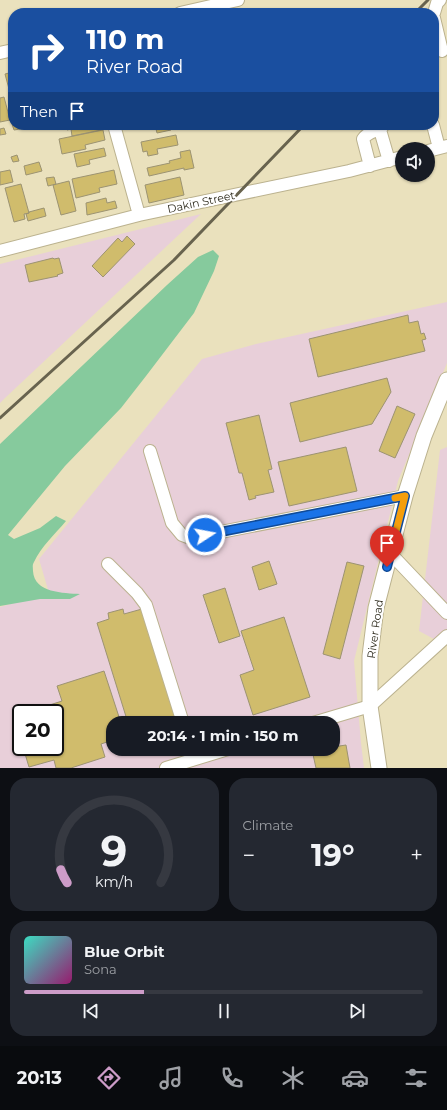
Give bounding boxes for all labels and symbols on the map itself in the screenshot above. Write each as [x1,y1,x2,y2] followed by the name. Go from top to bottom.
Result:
[166,188,237,216] street label: Dakin Street
[184,514,226,556] position arrow
[370,526,404,567] pin
[364,599,386,659] street label: River Road
[12,704,64,756] speed limit sign: 20

